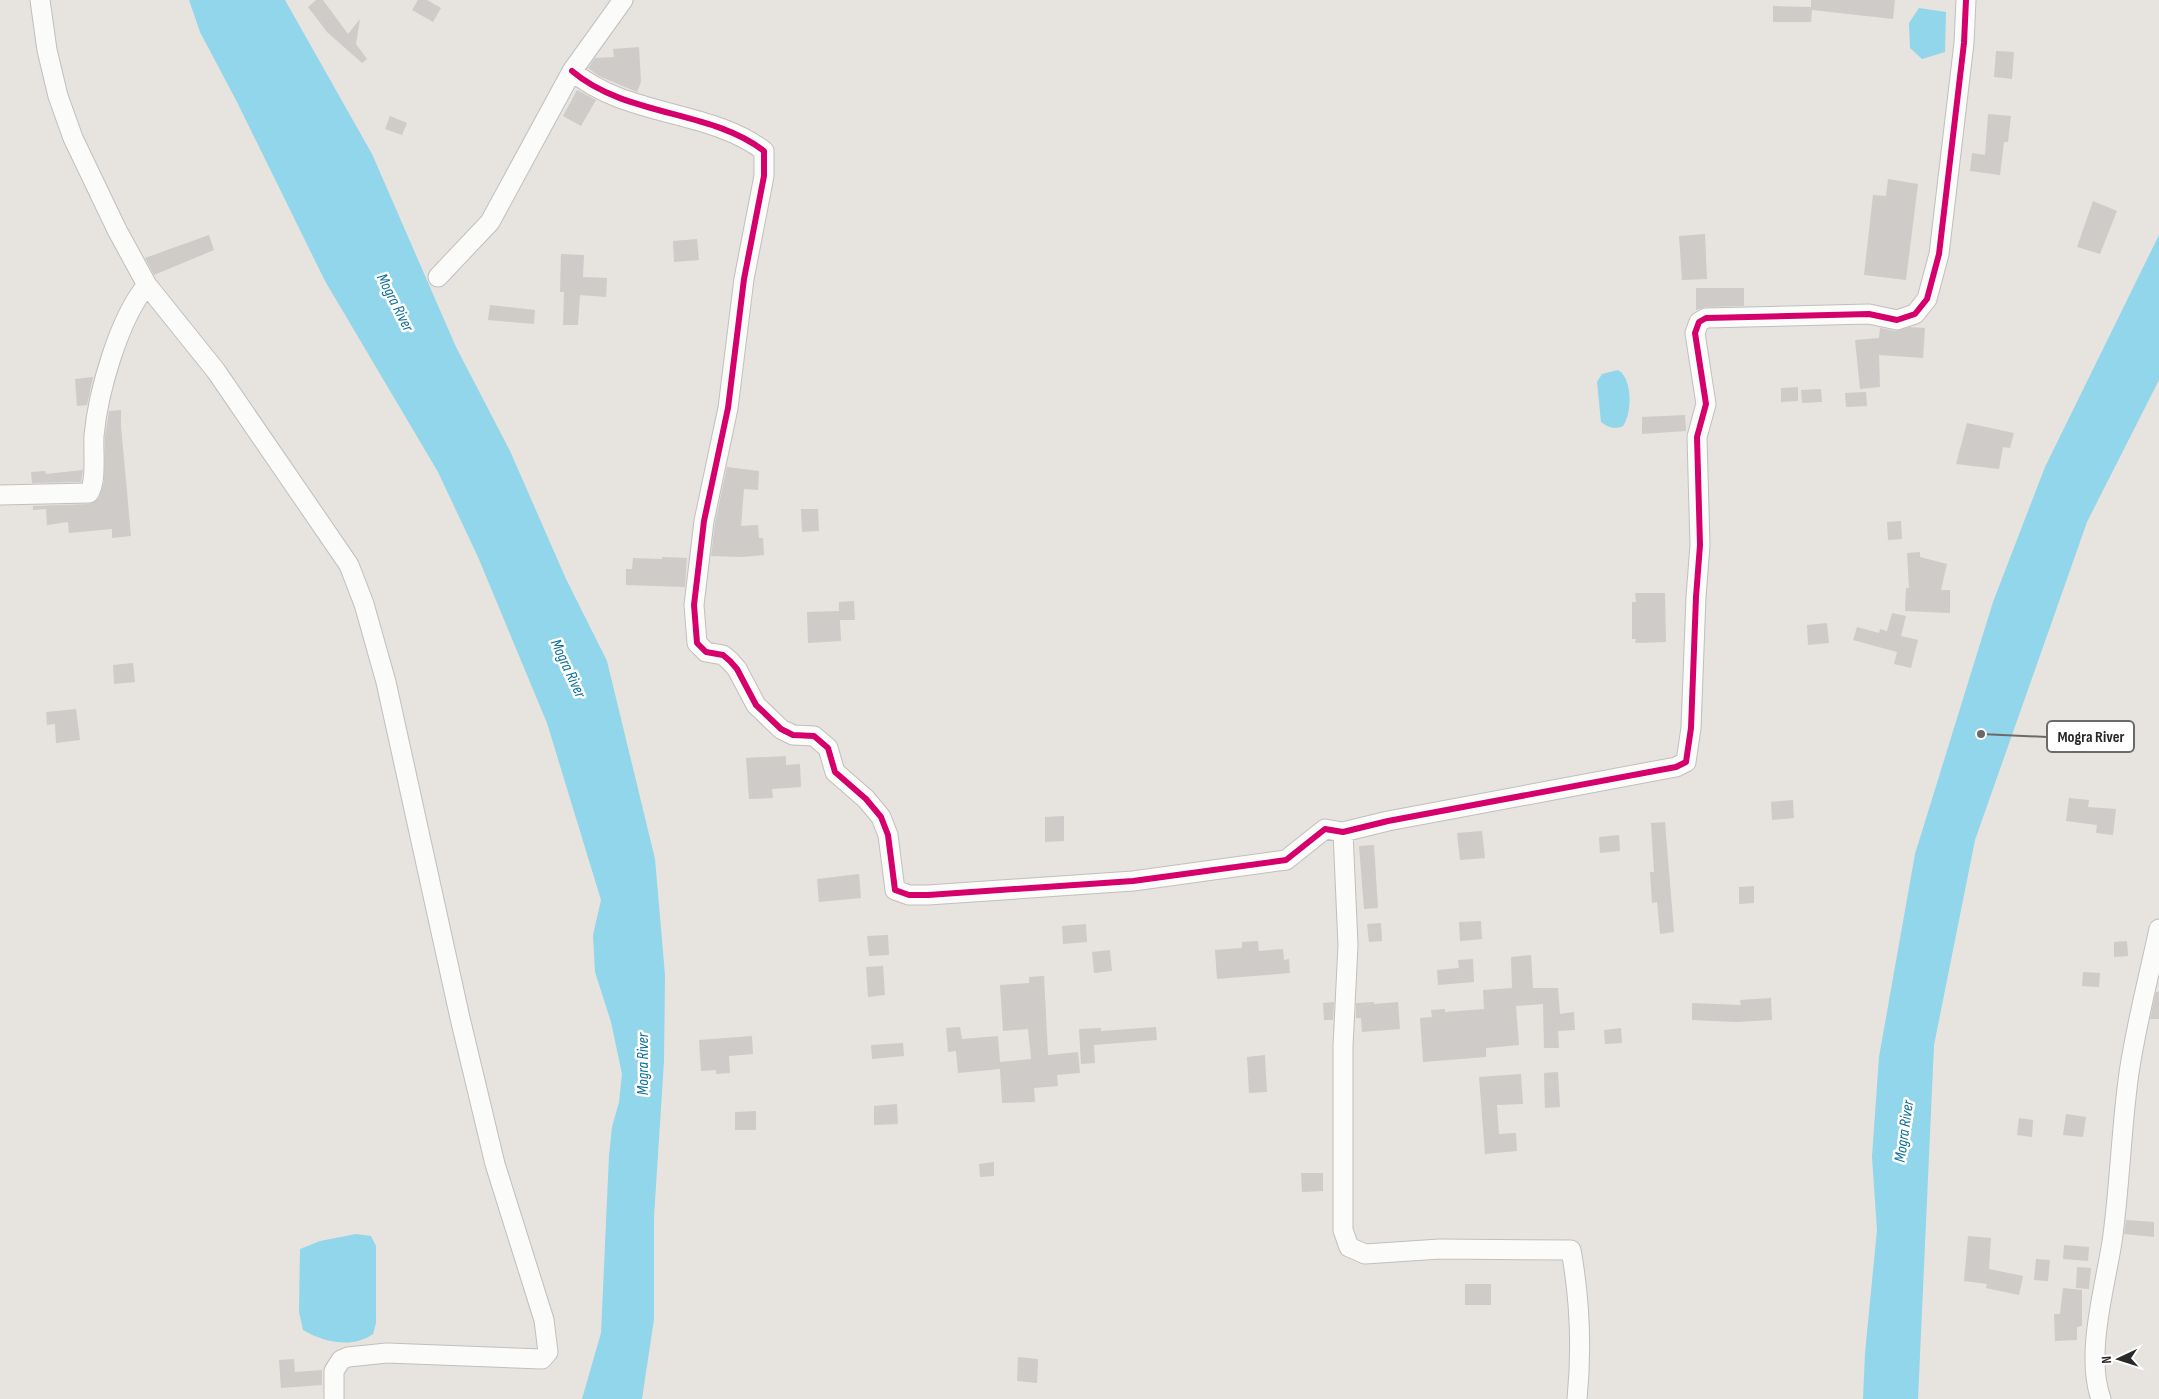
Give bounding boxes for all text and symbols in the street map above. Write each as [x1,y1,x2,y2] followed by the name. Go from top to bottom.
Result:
[372,271,418,335] water label: Mogra River
[546,636,590,701] water label: Mogra River
[2047,721,2134,752] callout: Mogra River
[2058,728,2125,747] text: Mogra River
[634,1032,653,1095] water label: Mogra River
[1891,1099,1918,1163] water label: Mogra River
[2094,1334,2144,1384] north arrow
[2098,1356,2115,1364] text: N

